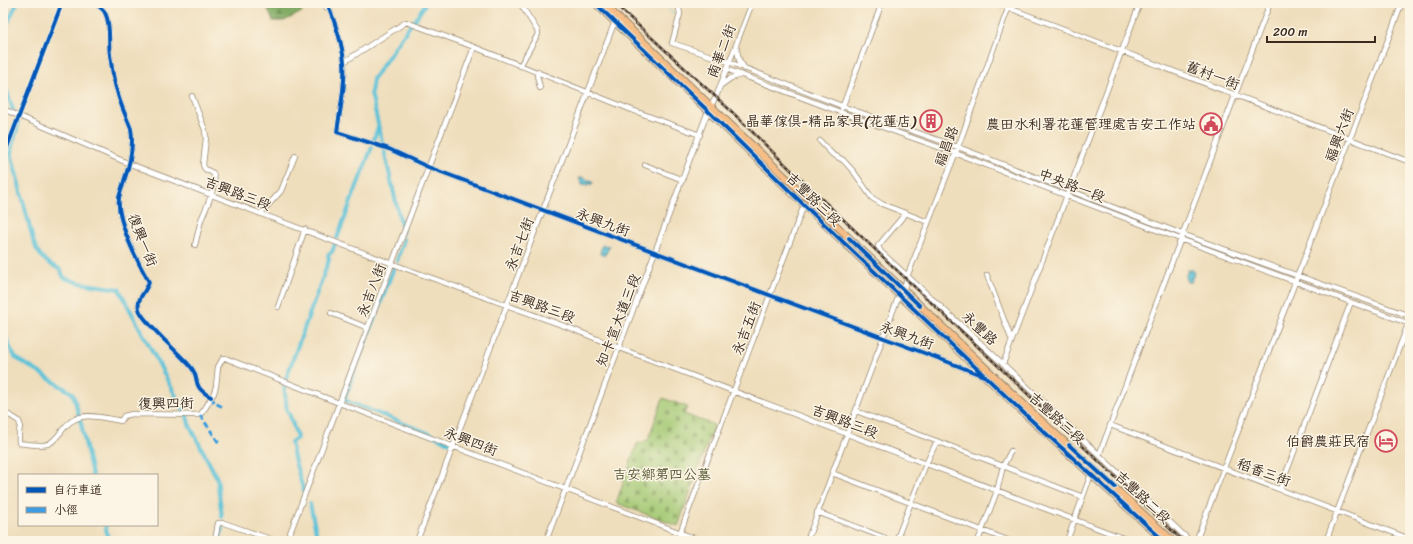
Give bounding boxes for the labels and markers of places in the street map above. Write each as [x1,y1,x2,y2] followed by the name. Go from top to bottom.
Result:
[918,108,944,134] building icon: 晶華傢俱-精品家具(花蓮店)
[746,109,917,134] place label: 晶華傢俱-精品家具(花蓮店)
[1198,111,1224,137] public building icon: 農田水利署花蓮管理處吉安工作站
[986,112,1196,137] place label: 農田水利署花蓮管理處吉安工作站
[1373,428,1399,454] hotel icon: 伯爵農莊民宿
[1286,429,1370,454] place label: 伯爵農莊民宿

